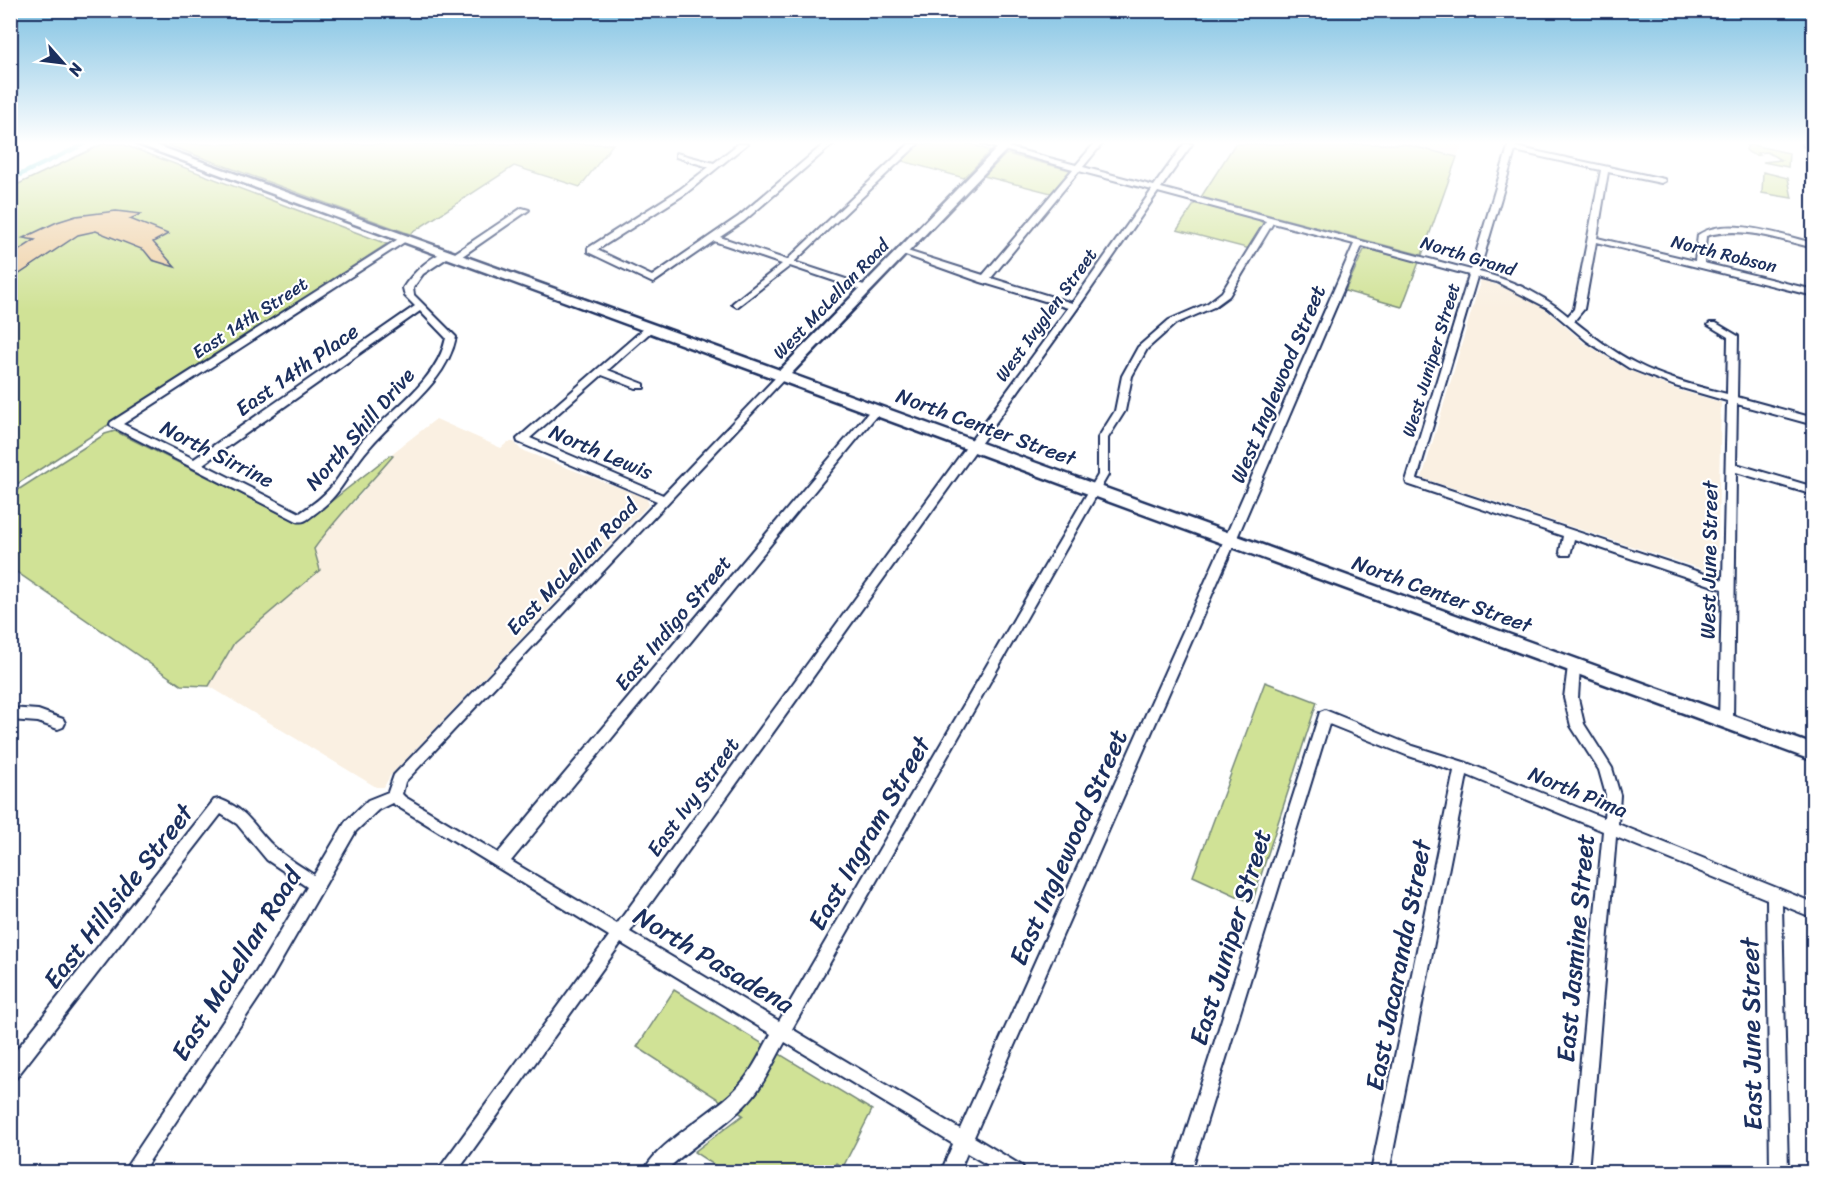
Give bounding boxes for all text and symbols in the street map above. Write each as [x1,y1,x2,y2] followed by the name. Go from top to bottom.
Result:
[33,33,93,93] north arrow
[60,57,92,82] text: N
[1668,225,1780,283] street label: North Robson
[1417,226,1521,286] street label: North Grand
[765,230,898,367] street label: West McLellan Road
[986,241,1106,389] street label: West Ivyglen Street
[185,268,315,368] street label: East 14th Street
[1219,279,1337,489] street label: West Inglewood Street
[1392,279,1470,441] street label: West Juniper Street
[227,313,367,427] street label: East 14th Place
[295,359,425,499] street label: North Shill Drive
[891,377,1083,478] street label: North Center Street
[153,409,281,499] street label: North Sirrine
[543,413,659,491] street label: North Lewis
[1689,479,1729,640] street label: West June Street
[496,488,649,644] street label: East McLellan Road
[1347,544,1539,645] street label: North Center Street
[604,546,742,700] street label: East Indigo Street
[995,721,1141,973] street label: East Inglewood Street
[795,726,944,939] street label: East Ingram Street
[636,729,750,865] street label: East Ivy Street
[1523,755,1634,829] street label: North Pima
[30,792,207,999] street label: East Hillside Street
[1175,823,1285,1051] street label: East Juniper Street
[1542,832,1608,1064] street label: East Jasmine Street
[1351,834,1445,1094] street label: East Jacaranda Street
[158,856,315,1070] street label: East McLellan Road
[624,894,804,1027] street label: North Pasadena
[1726,936,1776,1131] street label: East June Street

